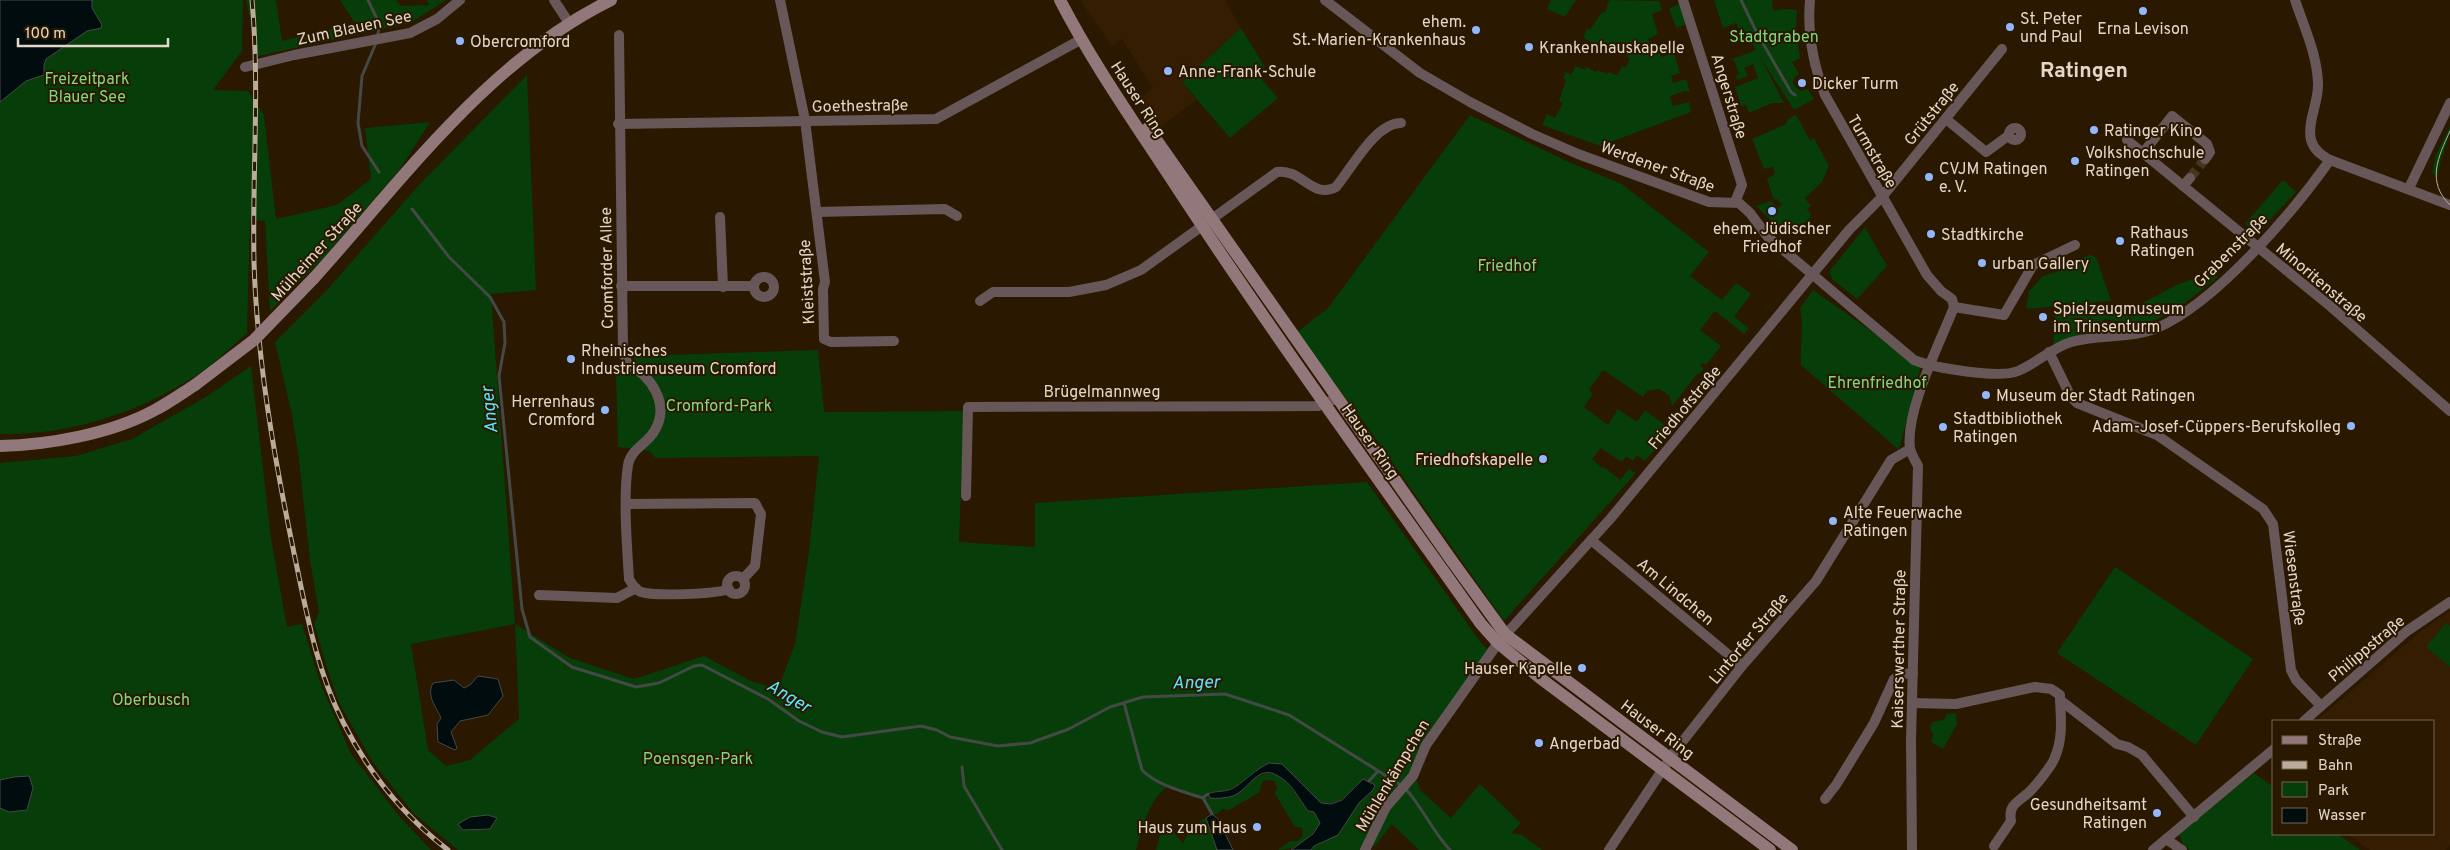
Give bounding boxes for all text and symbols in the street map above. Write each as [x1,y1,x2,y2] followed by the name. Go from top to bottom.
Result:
[2137,5,2149,17] marker: Erna Levison
[295,7,414,51] street label: Zum Blauen See
[2020,10,2083,48] place label: St. Peter und Paul
[1292,13,1466,51] place label: ehem. St.-Marien-Krankenhaus
[18,15,168,47] scale bar
[2097,20,2189,40] place label: Erna Levison
[2004,21,2016,33] marker: St. Peter und Paul
[1470,24,1482,36] marker: ehem. St.-Marien-Krankenhaus
[25,25,66,44] text: 100 m
[1729,28,1819,48] park label: Stadtgraben
[470,33,570,53] place label: Obercromford
[454,35,466,47] marker: Obercromford
[1539,39,1685,59] place label: Krankenhauskapelle
[1523,41,1535,53] marker: Krankenhauskapelle
[1706,51,1751,142] street label: Angerstraße
[1105,58,1169,142] street label: Hauser Ring
[2040,58,2128,85] district label: Ratingen
[1178,63,1316,83] place label: Anne-Frank-Schule
[1162,65,1174,77] marker: Anne-Frank-Schule
[45,70,129,108] park label: Freizeitpark Blauer See
[1812,75,1899,95] place label: Dicker Turm
[1796,77,1808,89] marker: Dicker Turm
[1901,78,1964,150] street label: Grütstraße
[812,96,908,118] street label: Goethestraße
[1842,111,1900,193] street label: Turmstraße
[2104,122,2202,142] place label: Ratinger Kino
[2088,124,2100,136] marker: Ratinger Kino
[1597,138,1717,198] street label: Werdener Straße
[2085,144,2204,182] place label: Volkshochschule Ratingen
[2069,155,2081,167] marker: Volkshochschule Ratingen
[1939,160,2048,198] place label: CVJM Ratingen e. V.
[1923,171,1935,183] marker: CVJM Ratingen e. V.
[268,198,367,306] street label: Mülheimer Straße
[1766,205,1778,217] marker: ehem. Jüdischer Friedhof
[597,207,619,329] street label: Cromforder Allee
[2190,210,2273,293] street label: Grabenstraße
[1713,220,1831,258] place label: ehem. Jüdischer Friedhof
[2130,224,2194,262] place label: Rathaus Ratingen
[1941,226,2024,246] place label: Stadtkirche
[1925,228,1937,240] marker: Stadtkirche
[2114,235,2126,247] marker: Rathaus Ratingen
[796,239,820,325] street label: Kleiststraße
[2271,239,2371,328] street label: Minoritenstraße
[1992,255,2089,275] place label: urban Gallery
[1477,257,1537,277] park label: Friedhof
[1976,257,1988,269] marker: urban Gallery
[2053,300,2184,338] place label: Spielzeugmuseum im Trinsenturm
[2037,311,2049,323] marker: Spielzeugmuseum im Trinsenturm
[581,342,777,380] place label: Rheinisches Industriemuseum Cromford
[565,353,577,365] marker: Rheinisches Industriemuseum Cromford
[1645,362,1726,454] street label: Friedhofstraße
[1827,374,1927,394] park label: Ehrenfriedhof
[476,383,504,435] water label: Anger
[1044,383,1160,403] street label: Brügelmannweg
[1996,387,2195,407] place label: Museum der Stadt Ratingen
[1980,389,1992,401] marker: Museum der Stadt Ratingen
[511,393,595,431] place label: Herrenhaus Cromford
[666,397,772,417] park label: Cromford-Park
[1336,401,1403,484] street label: Hauser Ring
[599,404,611,416] marker: Herrenhaus Cromford
[1953,410,2063,448] place label: Stadtbibliothek Ratingen
[2092,418,2341,438] place label: Adam-Josef-Cüppers-Berufskolleg
[2345,420,2357,432] marker: Adam-Josef-Cüppers-Berufskolleg
[1937,421,1949,433] marker: Stadtbibliothek Ratingen
[1415,451,1533,471] place label: Friedhofskapelle
[1537,453,1549,465] marker: Friedhofskapelle
[1843,504,1962,542] place label: Alte Feuerwache Ratingen
[1827,515,1839,527] marker: Alte Feuerwache Ratingen
[2277,530,2309,627] street label: Wiesenstraße
[1632,555,1717,631] street label: Am Lindchen
[1889,569,1911,729] street label: Kaiserswerther Straße
[1706,590,1794,689] street label: Lintorfer Straße
[2325,612,2410,687] street label: Philippstraße
[1464,660,1572,680] place label: Hauser Kapelle
[1576,662,1588,674] marker: Hauser Kapelle
[1172,672,1222,695] water label: Anger
[762,675,816,721] water label: Anger
[112,691,190,711] park label: Oberbusch
[1616,696,1698,765] street label: Hauser Ring
[1352,716,1435,836] street label: Mühlenkämpchen
[2272,720,2435,835] legend
[2318,732,2362,751] text: Straße
[1549,735,1620,755] place label: Angerbad
[1533,737,1545,749] marker: Angerbad
[643,750,753,770] park label: Poensgen-Park
[2318,757,2353,776] text: Bahn
[2318,782,2349,801] text: Park
[2030,796,2147,834] place label: Gesundheitsamt Ratingen
[2151,807,2163,819] marker: Gesundheitsamt Ratingen
[2318,807,2366,826] text: Wasser
[1137,819,1247,839] place label: Haus zum Haus
[1251,821,1263,833] marker: Haus zum Haus

